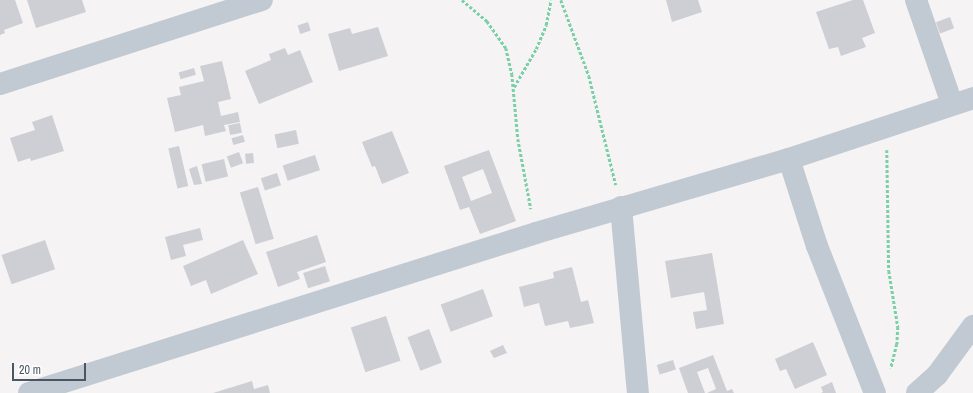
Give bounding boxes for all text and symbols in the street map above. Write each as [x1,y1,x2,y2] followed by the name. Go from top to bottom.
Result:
[14,355,88,381] scale bar
[19,362,41,378] text: 20 m

